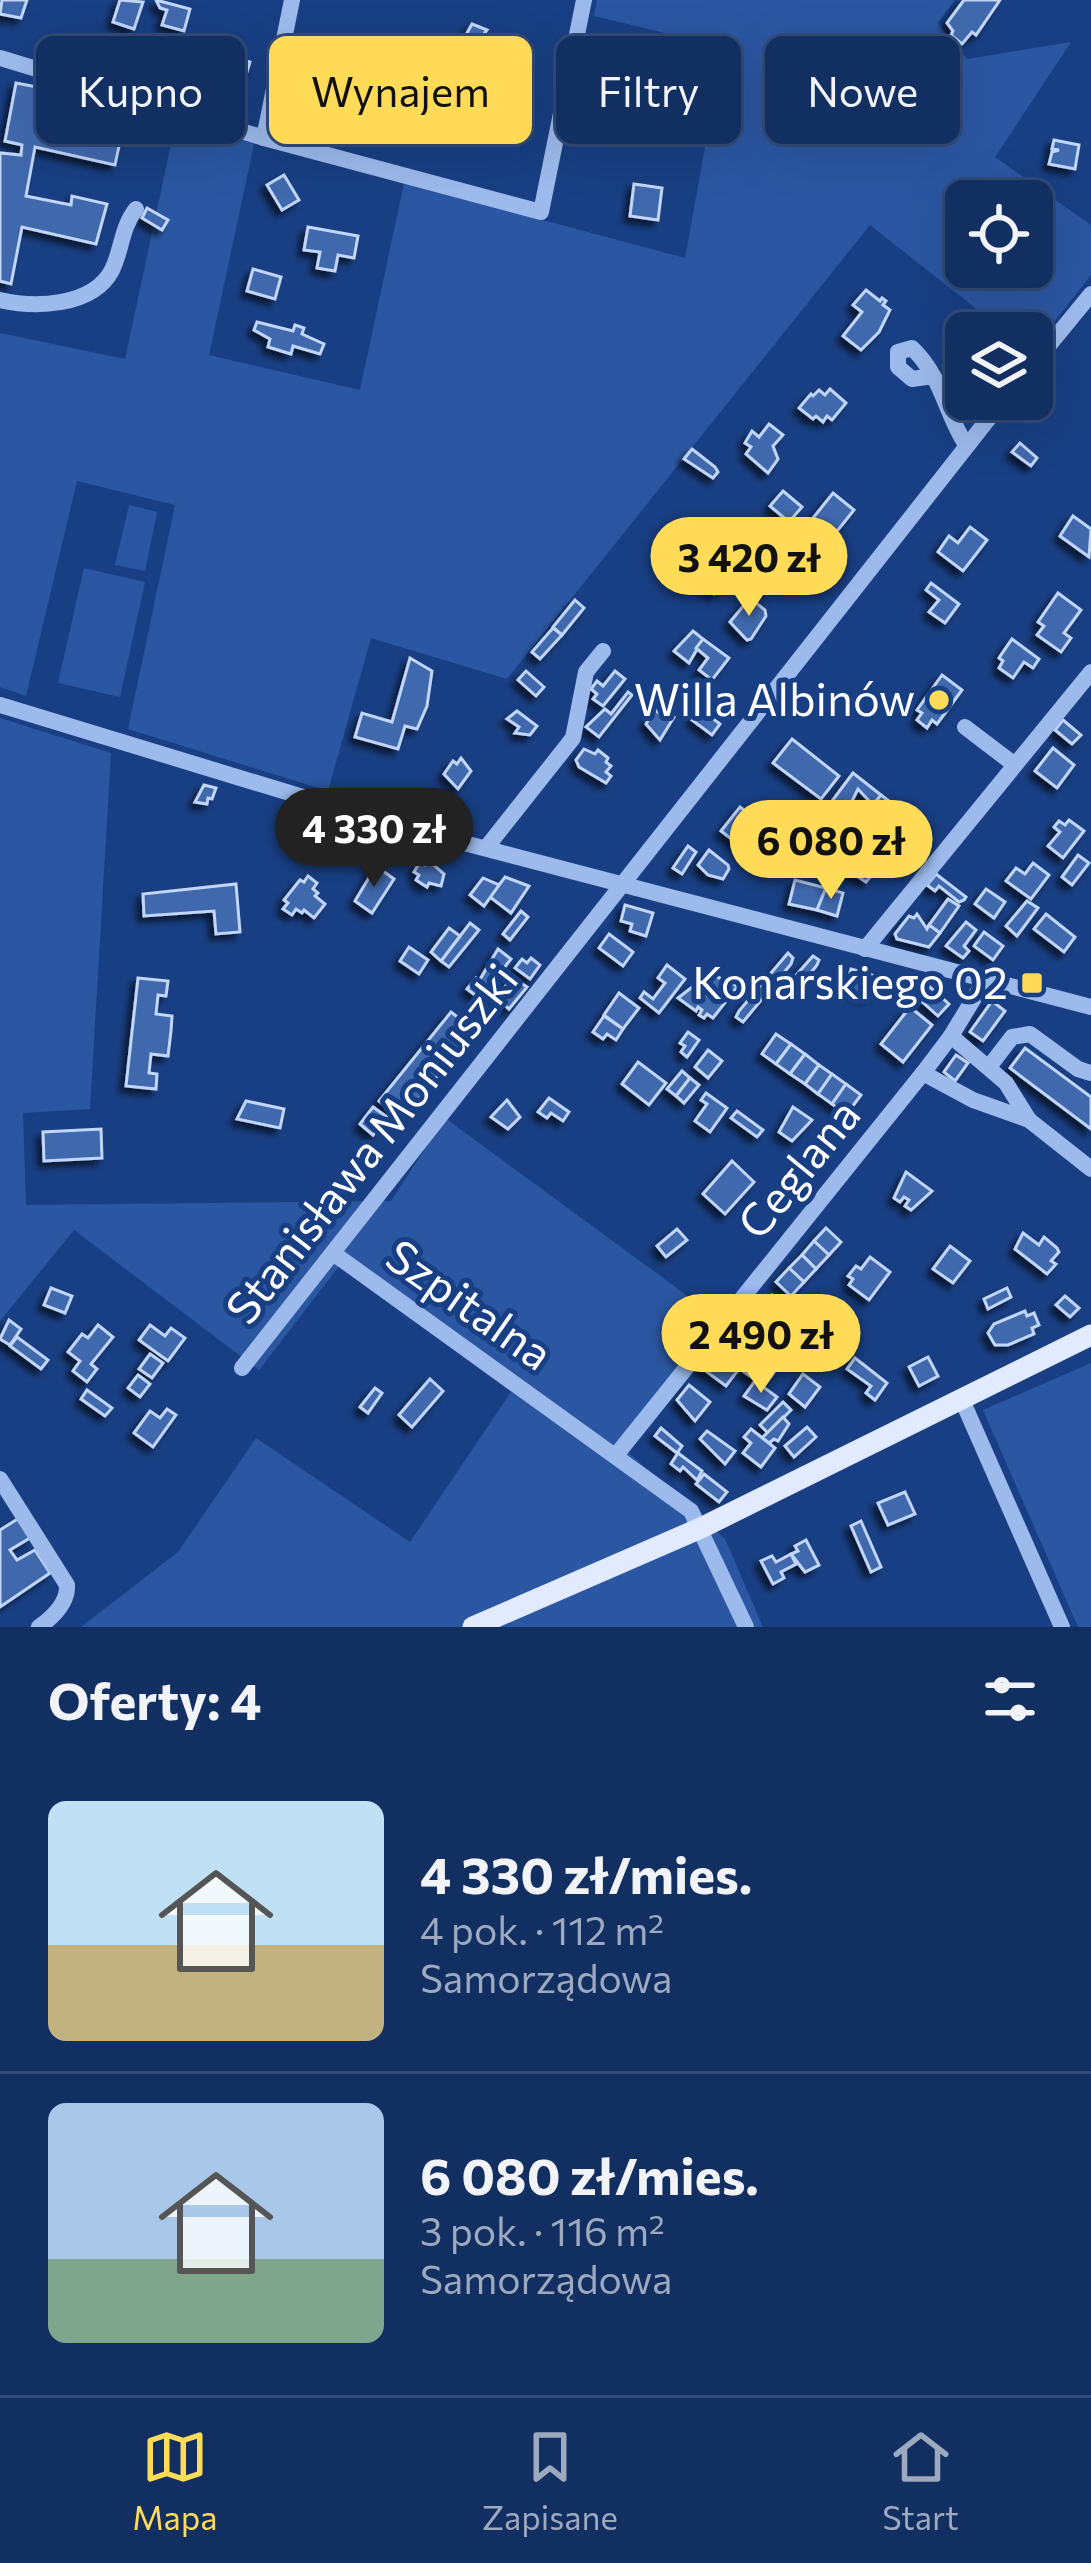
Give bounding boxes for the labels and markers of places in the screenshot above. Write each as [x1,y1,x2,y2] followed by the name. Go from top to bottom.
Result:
[625,517,873,619] pin: 3 420 zł
[634,670,915,725] place label: Willa Albinów
[926,687,952,713] marker: Willa Albinów
[250,788,498,890] pin: 4 330 zł
[707,800,955,902] pin: 6 080 zł
[692,953,1008,1008] place label: Konarskiego 02
[1019,970,1045,996] marker: Konarskiego 02
[637,1294,885,1396] pin: 2 490 zł

